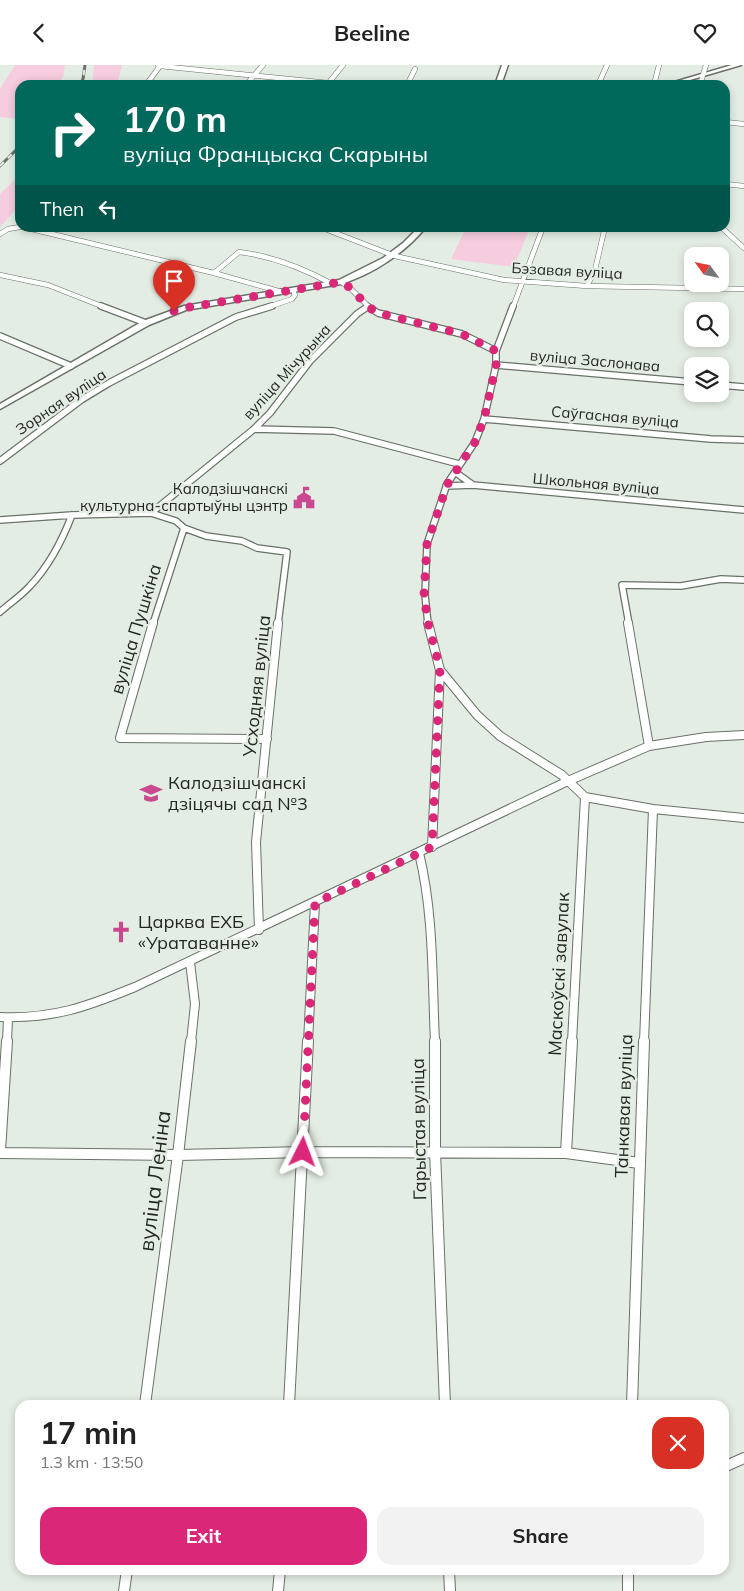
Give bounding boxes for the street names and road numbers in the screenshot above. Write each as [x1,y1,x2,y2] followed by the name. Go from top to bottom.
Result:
[511,258,623,283] street label: Бэзавая вуліца
[239,320,335,423] street label: вуліца Мічурына
[529,345,661,376] street label: вуліца Заслонава
[12,364,109,439] street label: Зорная вуліца
[550,401,680,432] street label: Саўгасная вуліца
[532,469,660,499] street label: Школьная вуліца
[105,561,166,697] street label: вуліца Пушкіна
[238,614,275,759] street label: Усходняя вуліца
[543,891,574,1056] street label: Маскоўскі завулак
[609,1034,638,1178] street label: Танкавая вуліца
[406,1058,431,1200] street label: Гарыстая вуліца
[132,1109,176,1253] street label: вуліца Леніна

